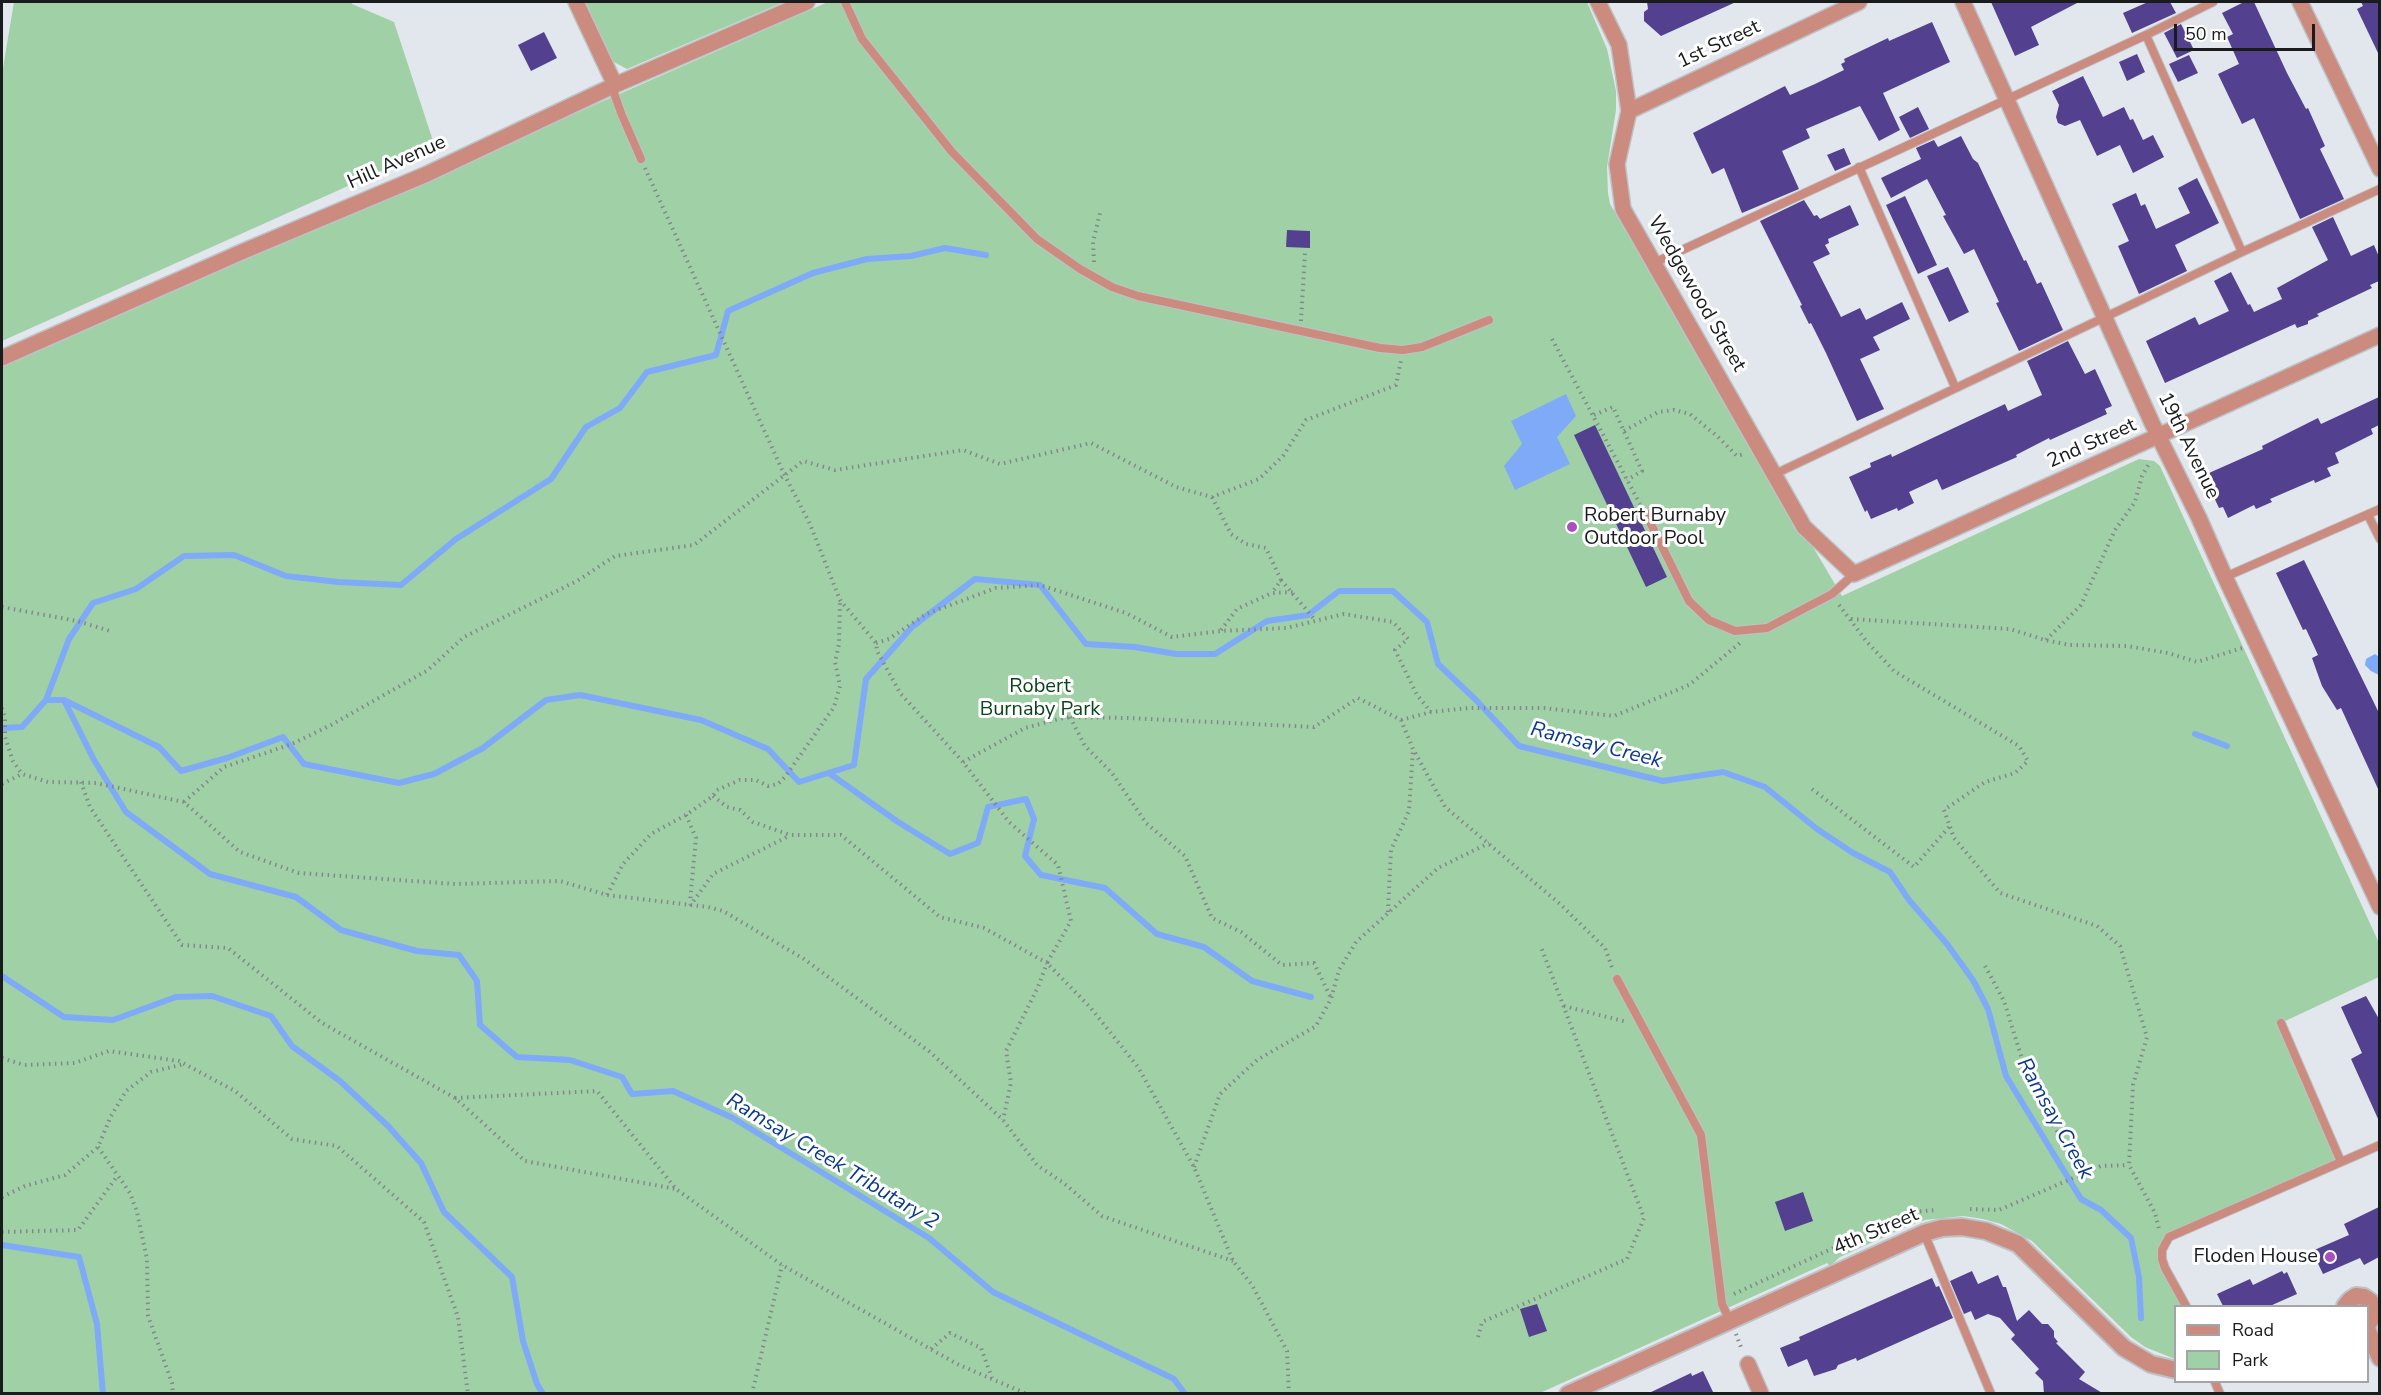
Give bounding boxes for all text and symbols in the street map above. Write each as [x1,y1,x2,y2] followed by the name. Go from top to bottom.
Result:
[2177,12,2318,50] scale bar
[1674,15,1764,75] street label: 1st Street
[2185,22,2227,46] text: 50 m
[344,131,450,195] street label: Hill Avenue
[1642,212,1750,376] street label: Wedgewood Street
[2152,389,2224,503] street label: 19th Avenue
[2044,414,2140,474] street label: 2nd Street
[1584,504,1726,551] place label: Robert Burnaby Outdoor Pool
[1565,520,1579,534] marker: Robert Burnaby Outdoor Pool
[980,675,1100,722] park label: Robert Burnaby Park
[1528,717,1664,775] water label: Ramsay Creek
[2010,1054,2098,1184] water label: Ramsay Creek
[721,1089,943,1235] water label: Ramsay Creek Tributary 2
[1830,1203,1922,1261] street label: 4th Street
[2193,1245,2318,1269] place label: Floden House
[2323,1250,2337,1264] marker: Floden House
[2174,1305,2369,1383] legend
[2232,1318,2274,1342] text: Road
[2232,1348,2268,1372] text: Park

